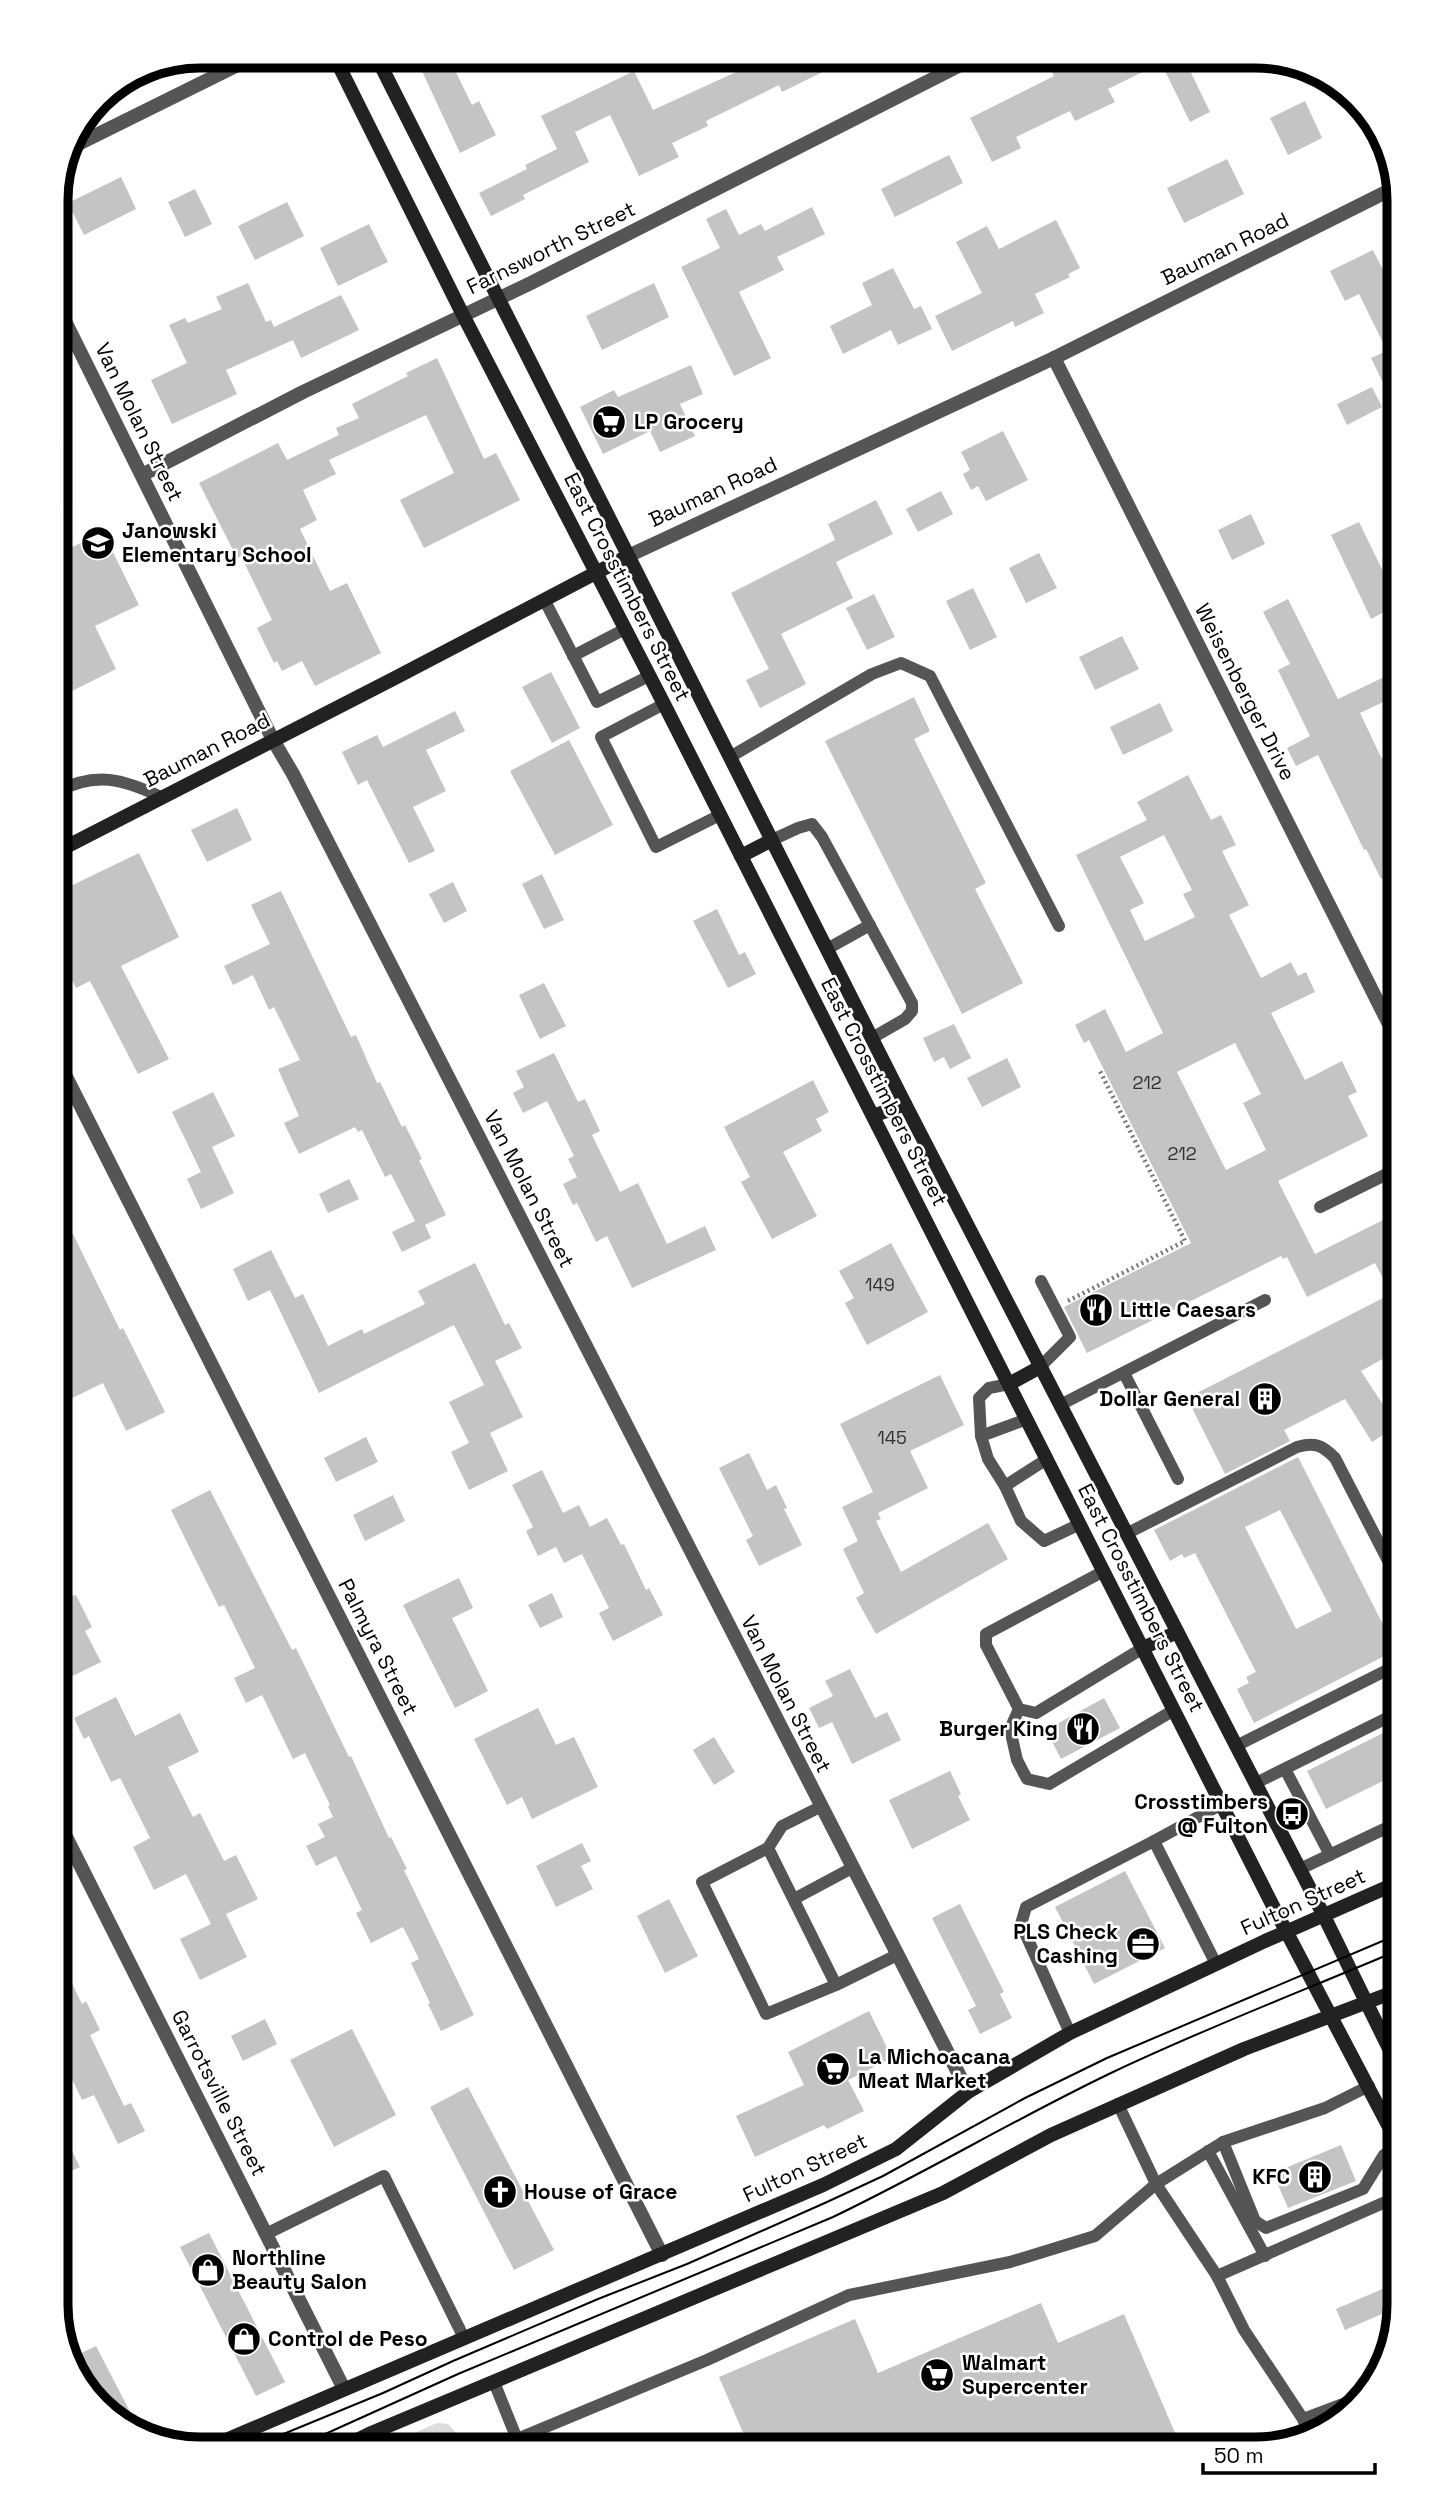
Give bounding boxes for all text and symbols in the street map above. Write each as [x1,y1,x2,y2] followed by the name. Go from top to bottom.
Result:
[462,195,640,300] street label: Farnsworth Street
[1157,206,1293,291] street label: Bauman Road
[89,338,190,506] street label: Van Molan Street
[590,403,628,441] supermarket icon: LP Grocery
[634,408,744,435] place label: LP Grocery
[644,450,781,533] street label: Bauman Road
[558,468,697,706] street label: East Crosstimbers Street
[122,517,312,568] place label: Janowski Elementary School
[79,524,117,562] school or university icon: Janowski Elementary School
[1189,599,1302,785] street label: Weisenberger Drive
[139,706,275,793] street label: Bauman Road
[815,973,954,1211] street label: East Crosstimbers Street
[1132,1071,1162,1094] house number: 212
[478,1105,581,1272] street label: Van Molan Street
[1167,1142,1197,1165] house number: 212
[865,1273,895,1296] house number: 149
[1077,1291,1115,1329] restaurant icon: Little Caesars
[1120,1296,1256,1323] place label: Little Caesars
[1246,1380,1284,1418] building icon: Dollar General
[1099,1385,1240,1412] place label: Dollar General
[877,1426,907,1449] house number: 145
[1072,1479,1211,1717] street label: East Crosstimbers Street
[332,1574,424,1720] street label: Palmyra Street
[735,1610,838,1777] street label: Van Molan Street
[1064,1710,1102,1748] restaurant icon: Burger King
[939,1715,1058,1742] place label: Burger King
[1134,1788,1268,1839] place label: Crosstimbers @ Fulton
[1273,1795,1311,1833] bus stop icon: Crosstimbers @ Fulton
[1236,1862,1370,1941] street label: Fulton Street
[1013,1918,1118,1969] place label: PLS Check Cashing
[1124,1925,1162,1963] office icon: PLS Check Cashing
[166,2005,273,2180] street label: Garrotsville Street
[858,2043,1011,2094] place label: La Michoacana Meat Market
[814,2050,852,2088] supermarket icon: La Michoacana Meat Market
[738,2127,871,2208] street label: Fulton Street
[1296,2158,1334,2196] building icon: KFC
[1252,2163,1290,2190] place label: KFC
[481,2173,519,2211] church icon: House of Grace
[524,2178,677,2205] place label: House of Grace
[232,2244,367,2295] place label: Northline Beauty Salon
[189,2251,227,2289] shop icon: Northline Beauty Salon
[225,2320,263,2358] shop icon: Control de Peso
[268,2325,428,2352] place label: Control de Peso
[962,2349,1088,2400] place label: Walmart Supercenter
[918,2356,956,2394] supermarket icon: Walmart Supercenter
[1203,2432,1374,2476] scale bar
[1214,2442,1264,2469] text: 50 m

